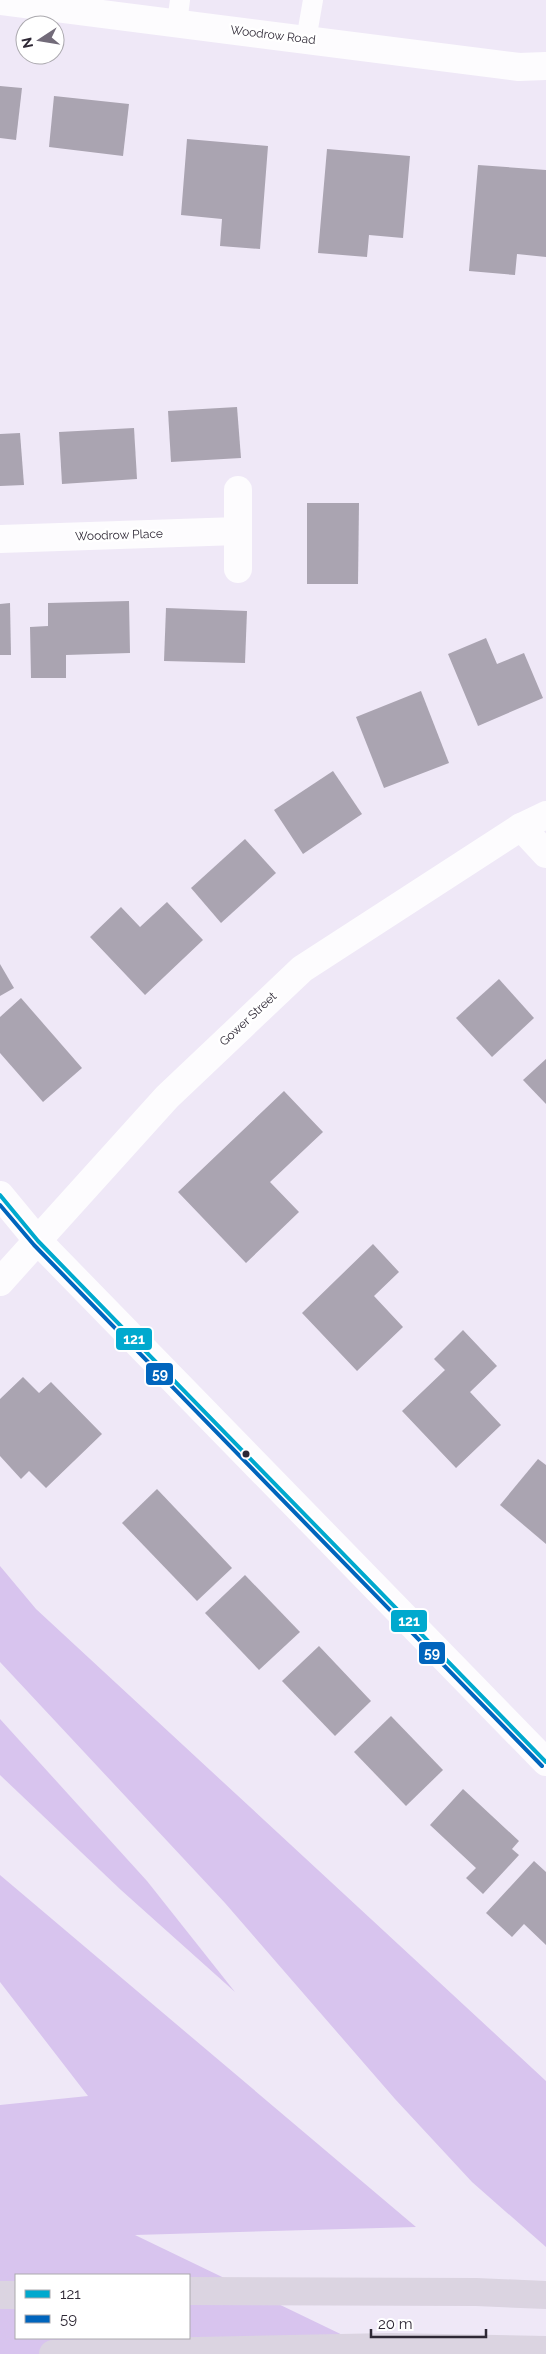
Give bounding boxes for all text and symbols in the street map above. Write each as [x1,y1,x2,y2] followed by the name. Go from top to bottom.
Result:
[15,15,65,65] north arrow
[230,23,316,47] street label: Woodrow Road
[18,36,36,50] text: N
[75,526,163,544] street label: Woodrow Place
[217,989,279,1049] street label: Gower Street
[115,1327,153,1351] line badge: 121
[123,1331,145,1347] text: 121
[145,1362,174,1386] line badge: 59
[152,1366,168,1382] text: 59
[241,1449,251,1459] unlabelled marker
[390,1609,428,1633] line badge: 121
[398,1613,420,1629] text: 121
[418,1641,446,1665] line badge: 59
[424,1645,440,1661] text: 59
[15,2274,190,2339] legend
[60,2285,81,2303] text: 121
[371,2306,486,2338] scale bar
[60,2310,77,2328] text: 59
[378,2315,413,2333] text: 20 m

